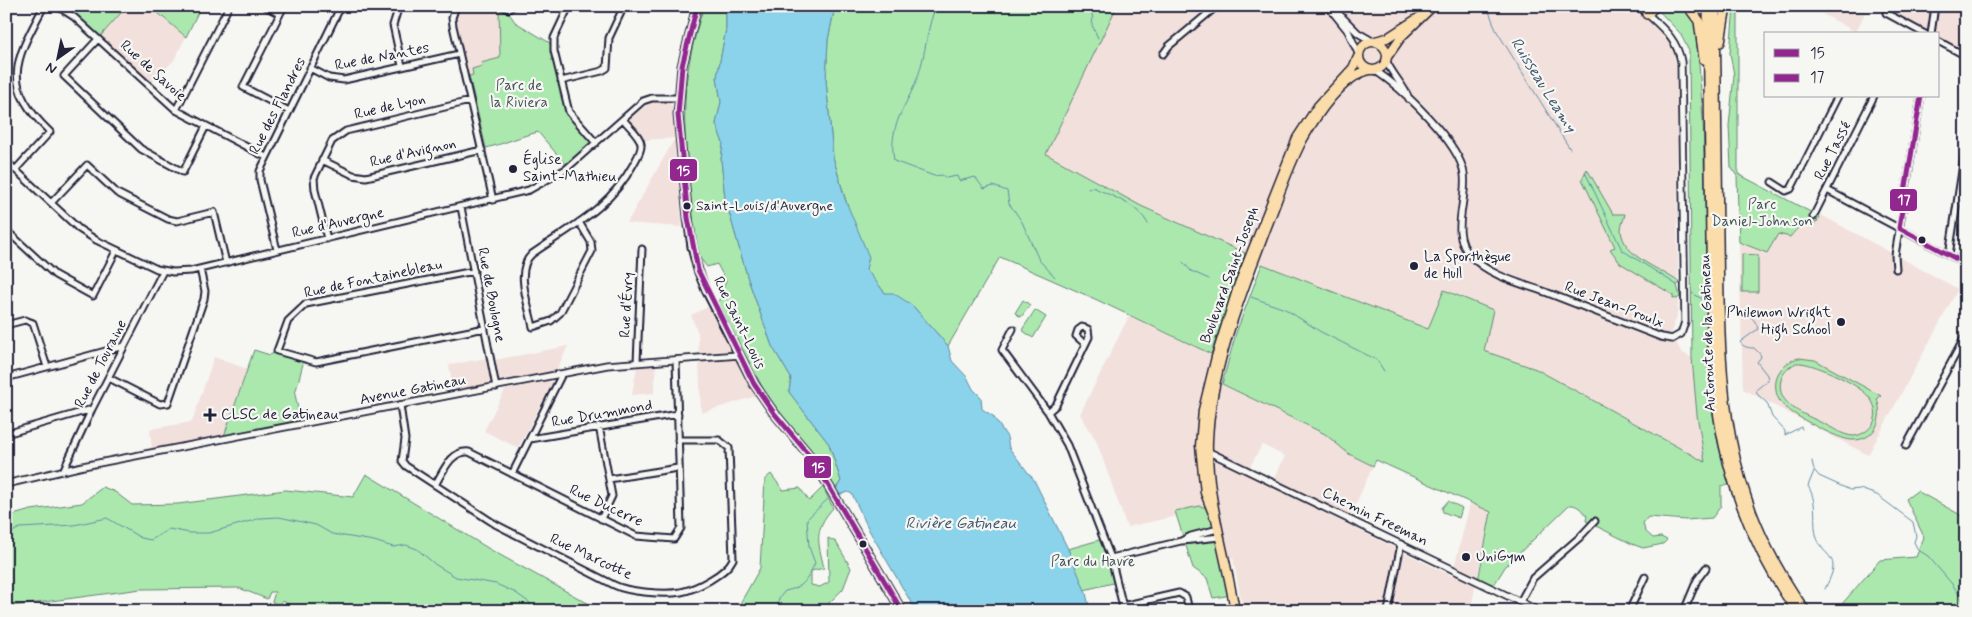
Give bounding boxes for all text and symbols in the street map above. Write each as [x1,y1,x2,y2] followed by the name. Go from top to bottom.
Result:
[32,32,82,82] north arrow
[1764,32,1940,98] legend
[1505,34,1581,138] water label: Ruisseau Leamy
[116,36,190,106] street label: Rue de Savoie
[333,38,431,76] street label: Rue de Nantes
[1810,44,1825,64] text: 15
[245,54,311,158] street label: Rue des Flandres
[43,58,60,78] text: N
[1810,68,1825,88] text: 17
[490,76,548,113] park label: Parc de la Riviera
[352,89,428,125] street label: Rue de Lyon
[1810,118,1856,184] street label: Rue Tassé
[368,133,458,174] street label: Rue d'Avignon
[523,149,617,187] place label: Église Saint-Mathieu
[669,158,698,182] line badge: 15
[676,162,690,180] text: 15
[507,163,519,175] marker: Église Saint-Mathieu
[1889,188,1918,212] line badge: 17
[1897,191,1911,209] text: 17
[1711,195,1813,232] park label: Parc Daniel-Johnson
[696,197,833,216] place label: Saint-Louis/d'Auvergne
[682,201,692,211] marker: Saint-Louis/d'Auvergne
[290,203,386,244] street label: Rue d'Auvergne
[1196,204,1264,346] street label: Boulevard Saint-Joseph
[1917,235,1927,245] unlabelled marker
[472,246,510,344] street label: Rue de Boulogne
[1424,247,1511,284] place label: La Sporthèque de Hull
[1695,254,1721,412] street label: Autoroute de la Gatineau
[302,255,444,303] street label: Rue de Fontainebleau
[1408,260,1420,272] marker: La Sporthèque de Hull
[614,272,639,338] street label: Rue d'Évry
[708,273,770,373] street label: Rue Saint-Louis
[1562,277,1667,333] street label: Rue Jean-Proulx
[1726,303,1831,341] place label: Philemon Wright High School
[70,316,132,412] street label: Rue de Touraine
[1835,316,1847,328] marker: Philemon Wright High School
[358,370,468,410] street label: Avenue Gatineau
[550,395,654,433] street label: Rue Drummond
[221,405,339,425] place label: CLSC de Gatineau
[203,408,217,422] marker: CLSC de Gatineau
[803,455,832,479] line badge: 15
[811,459,825,477] text: 15
[566,480,646,532] street label: Rue Ducerre
[1319,483,1431,551] street label: Chemin Freeman
[906,513,1017,534] water label: Rivière Gatineau
[547,529,635,585] street label: Rue Marcotte
[858,539,868,549] unlabelled marker
[1476,547,1526,567] place label: UniGym
[1460,551,1472,563] marker: UniGym
[1051,552,1135,572] park label: Parc du Havre

